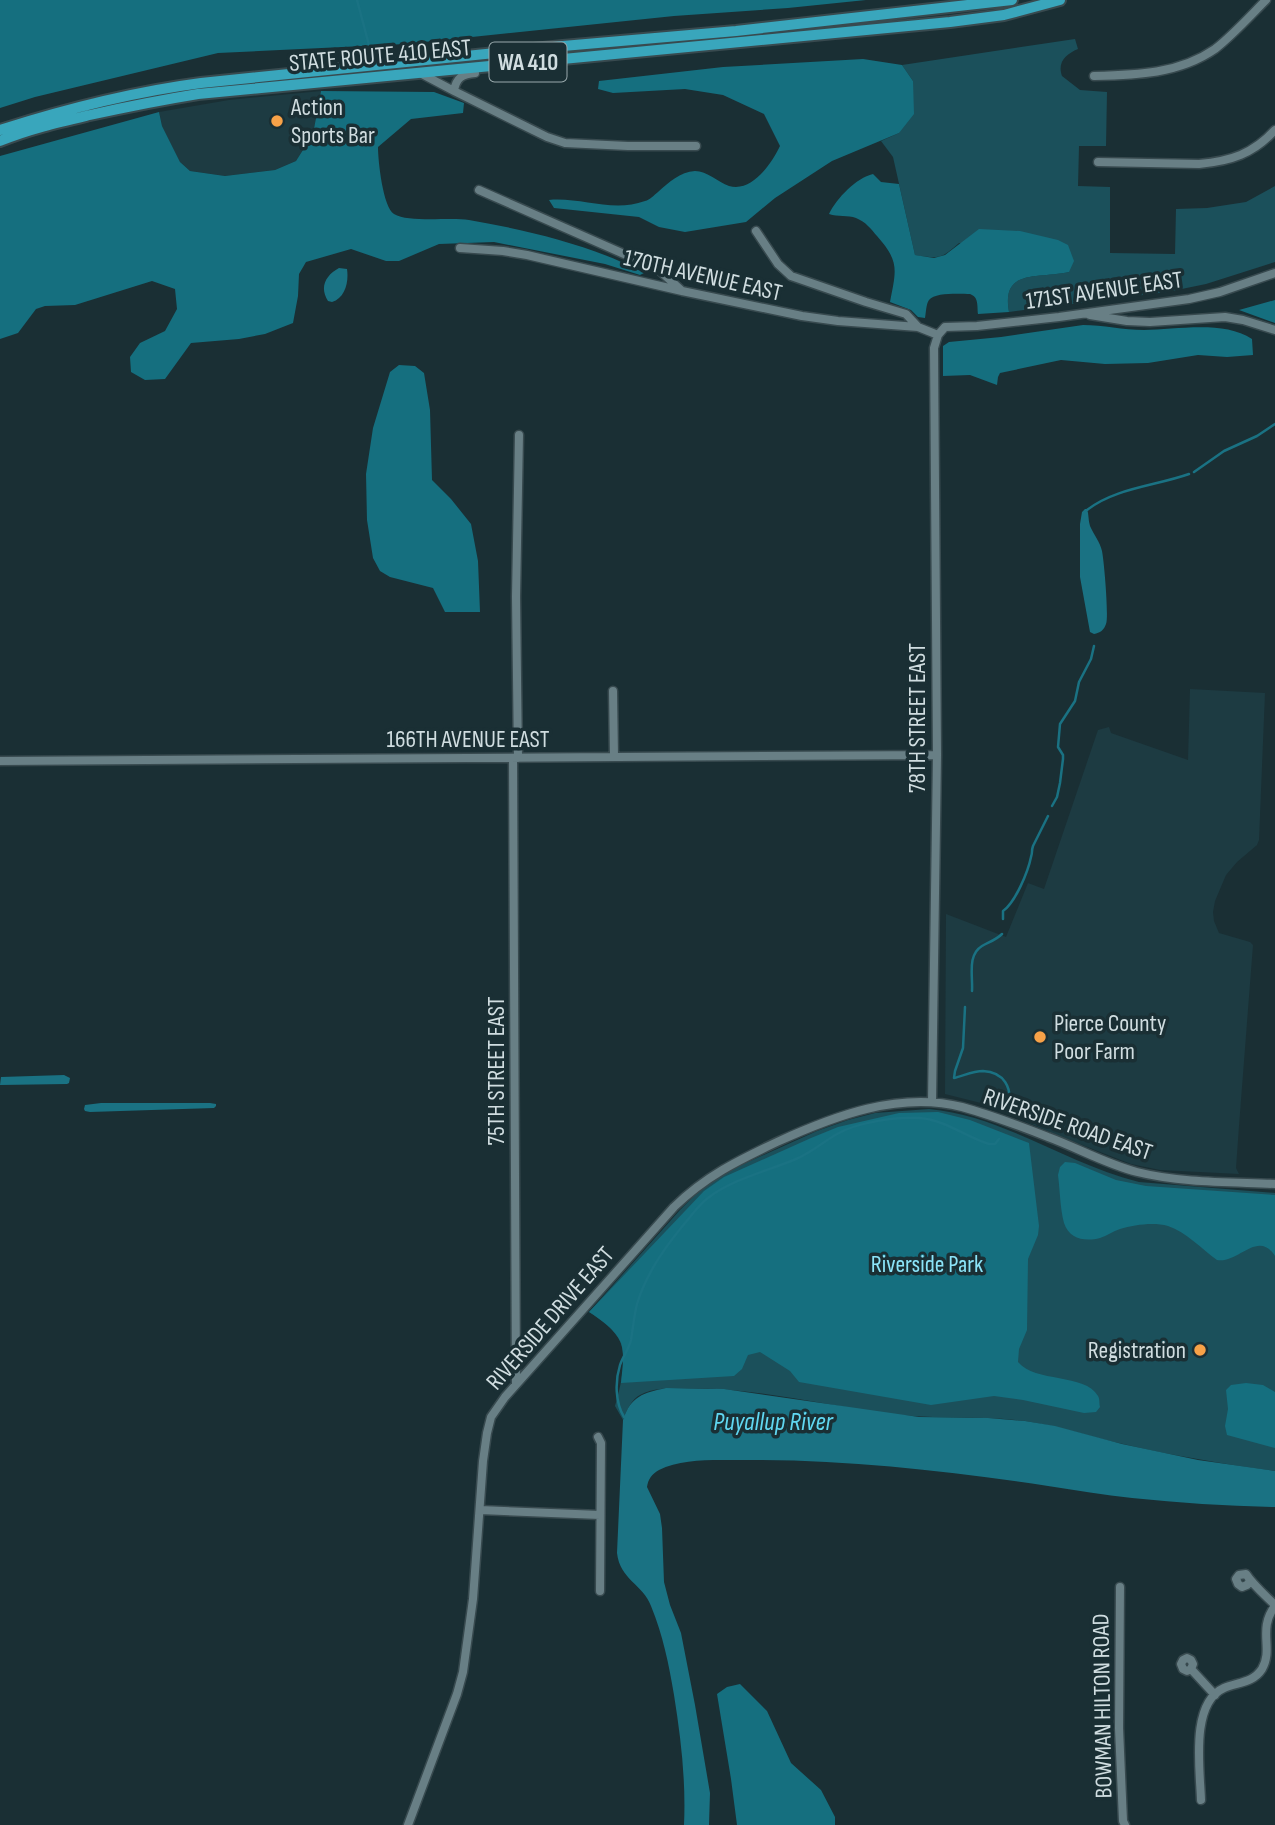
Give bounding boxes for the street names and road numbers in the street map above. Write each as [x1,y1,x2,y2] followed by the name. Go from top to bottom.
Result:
[288,33,472,78] street label: STATE ROUTE 410 EAST
[490,43,566,82] road number: WA 410
[621,243,785,308] street label: 170TH AVENUE EAST
[1024,265,1185,316] street label: 171ST AVENUE EAST
[903,643,932,793] street label: 78TH STREET EAST
[387,725,550,754] street label: 166TH AVENUE EAST
[482,996,511,1146] street label: 75TH STREET EAST
[980,1082,1156,1167] street label: RIVERSIDE ROAD EAST
[480,1241,621,1396] street label: RIVERSIDE DRIVE EAST
[1086,1613,1119,1799] street label: BOWMAN HILTON ROAD

